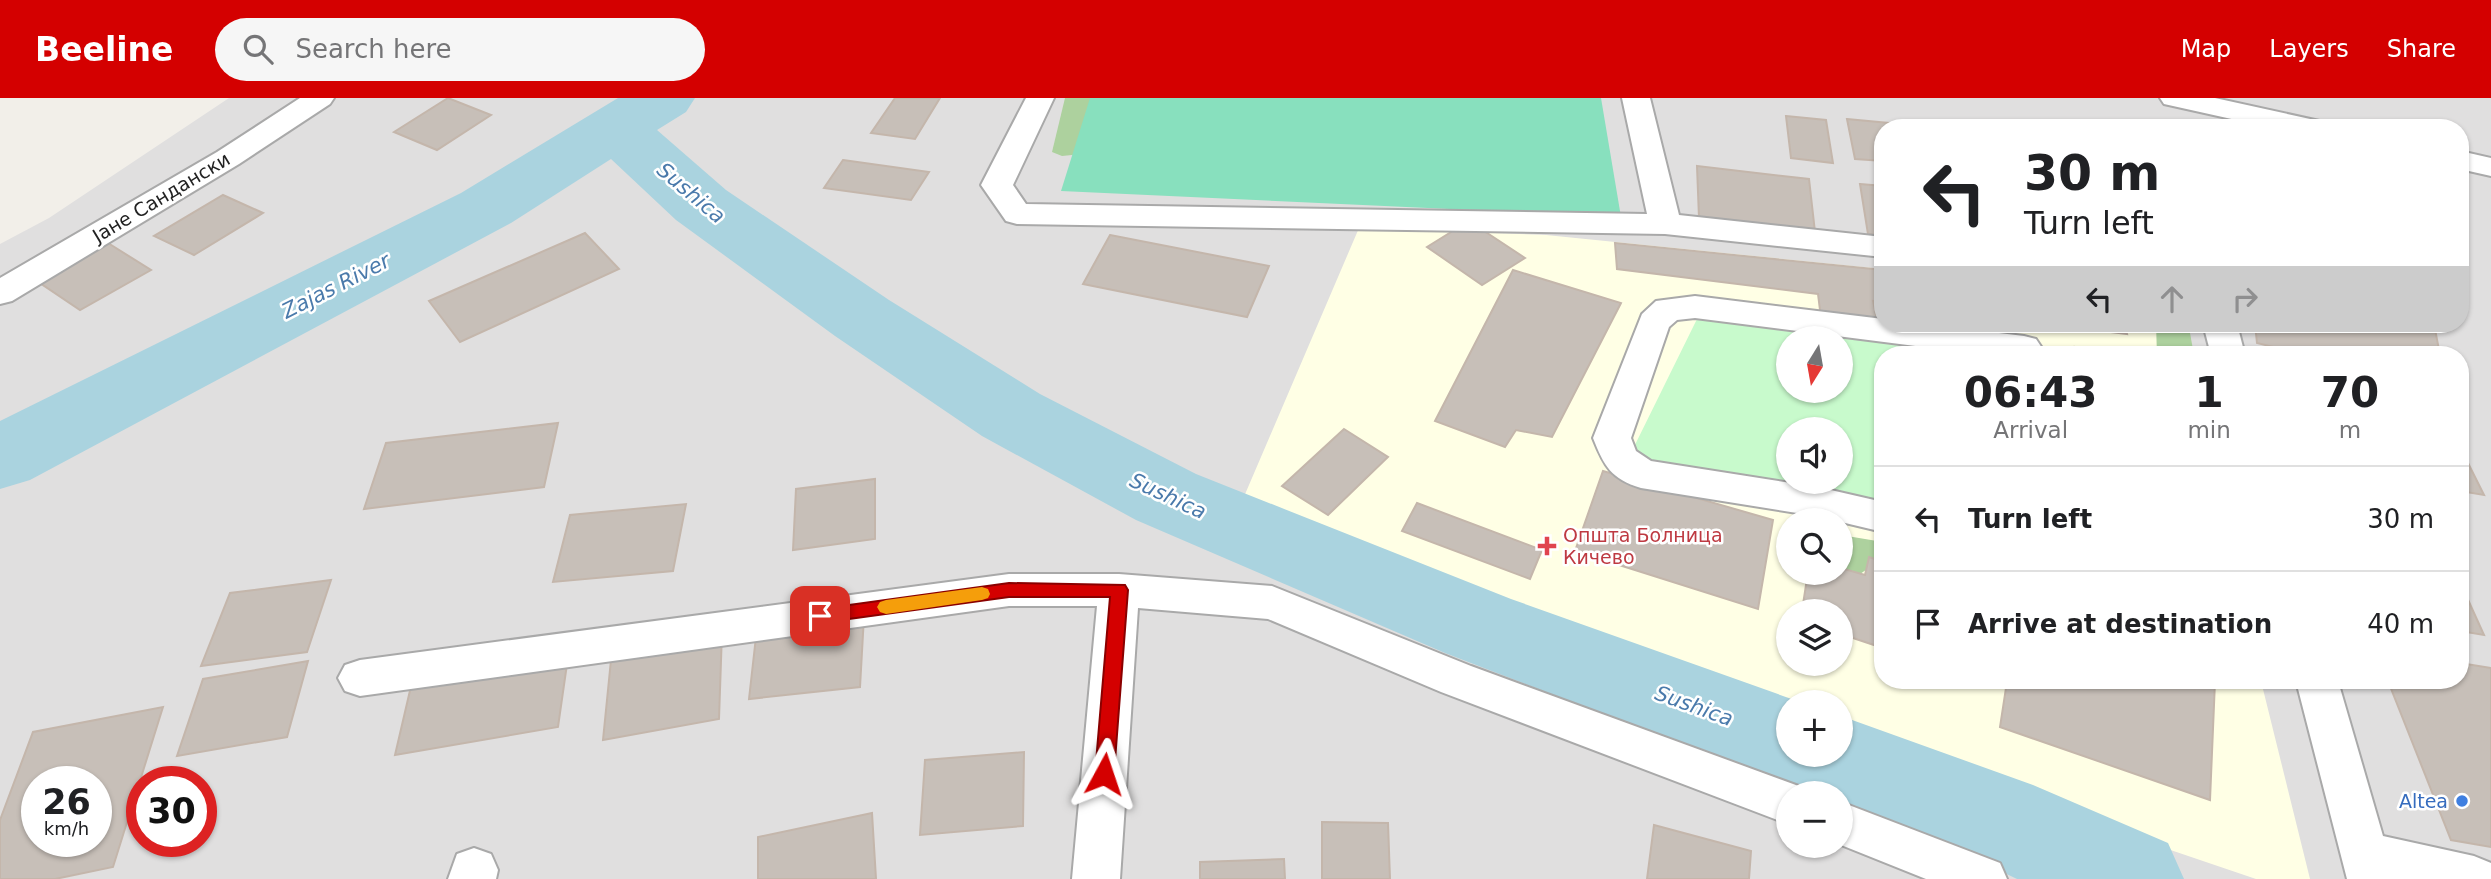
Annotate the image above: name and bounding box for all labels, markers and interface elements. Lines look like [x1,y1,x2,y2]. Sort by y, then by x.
search box [215,18,705,81]
text: Beeline [35,30,173,69]
icon: search [239,30,277,68]
text: Search here [295,34,452,64]
text: Map [2181,35,2231,63]
text: Layers [2269,35,2349,63]
text: Share [2387,35,2456,63]
text: 30 m [2024,145,2160,202]
street label: Јане Сандански [88,147,234,247]
icon: left [1909,147,2000,238]
water label: Sushica [652,158,730,228]
text: Turn left [2024,204,2154,242]
water label: Zajas River [277,248,395,324]
icon: left [2080,280,2118,318]
icon: ahead [2153,280,2191,318]
icon: right [2226,280,2264,318]
north arrow [1776,326,1853,402]
map controls [1776,326,1853,858]
text: 06:43 [1964,368,2098,417]
text: 1 [2194,368,2224,417]
text: 70 [2321,368,2379,417]
button: sound [1776,417,1853,494]
text: Arrival [1993,417,2068,443]
text: min [2187,417,2231,443]
text: m [2339,417,2361,443]
water label: Sushica [1126,468,1210,524]
icon: left [1909,500,1947,538]
text: Turn left [1968,504,2092,534]
text: 30 m [2367,504,2434,534]
button: search [1776,508,1853,585]
place label: Општа Болница Кичево [1563,524,1723,568]
marker: Општа Болница Кичево [1537,536,1557,556]
pin [790,586,850,646]
icon: arrive [801,597,839,635]
button: layers [1776,599,1853,676]
icon: arrive [1909,605,1947,643]
text: Arrive at destination [1968,609,2272,639]
text: 40 m [2367,609,2434,639]
water label: Sushica [1652,681,1736,731]
button: + [1776,690,1853,767]
position arrow [1067,737,1141,811]
speed limit sign: 30 [126,766,217,857]
button: − [1776,781,1853,858]
text: 26 [42,782,91,822]
place label: Altea [2399,790,2448,812]
marker: Altea [2454,793,2470,809]
text: km/h [44,818,89,839]

